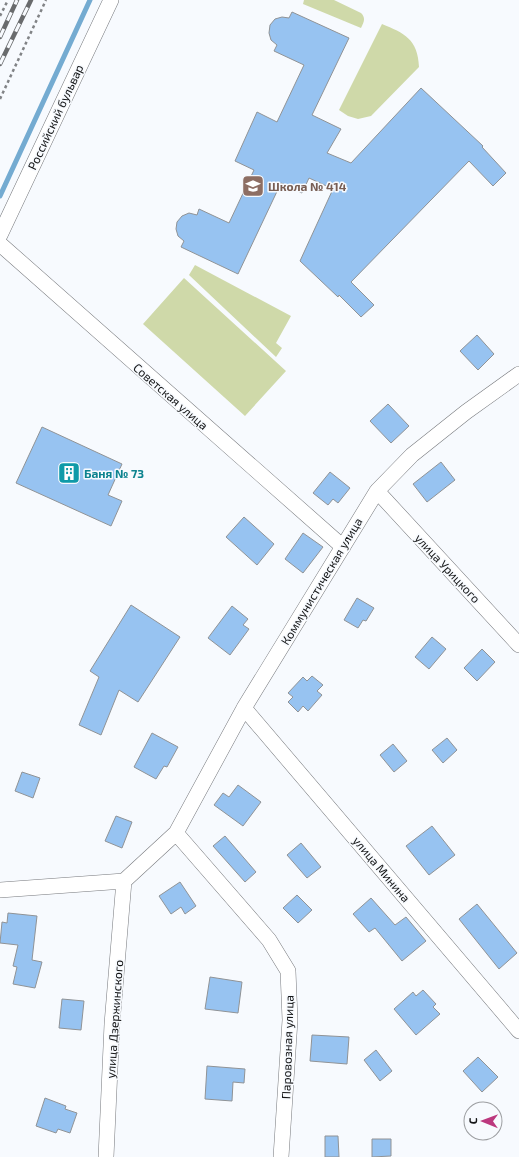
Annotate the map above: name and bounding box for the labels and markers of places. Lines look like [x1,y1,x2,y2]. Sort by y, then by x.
school or university icon: Школа № 414 [240,173,266,199]
place label: Школа № 414 [268,179,347,193]
building icon: Баня № 73 [56,460,82,486]
place label: Баня № 73 [84,466,144,480]

